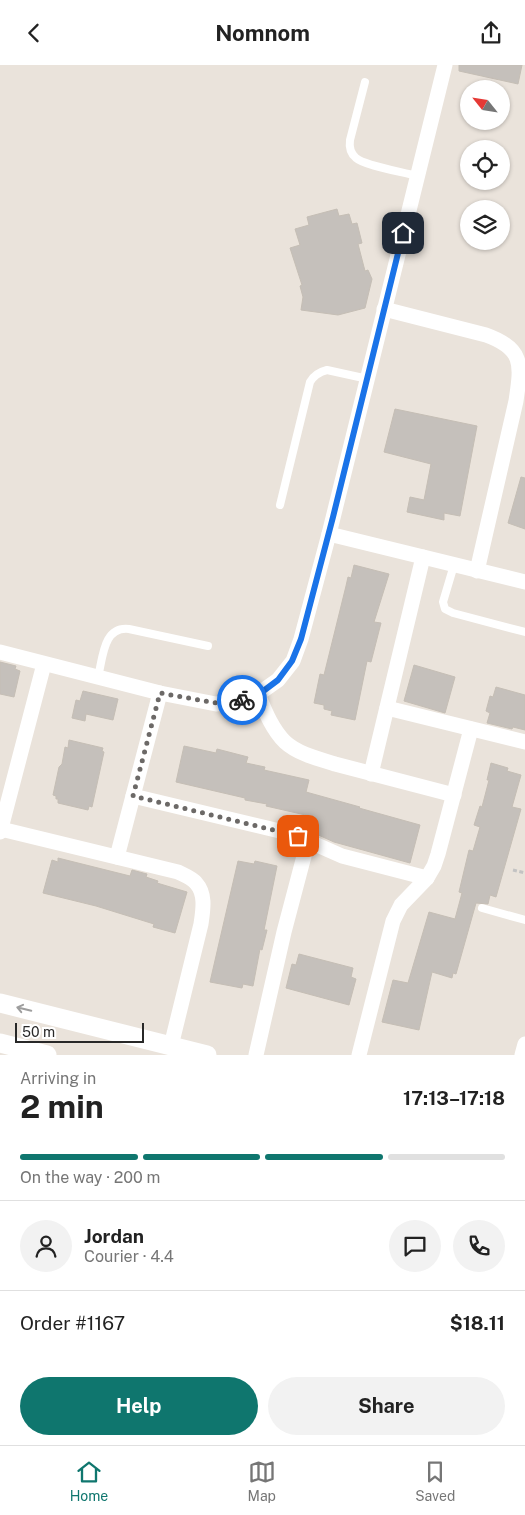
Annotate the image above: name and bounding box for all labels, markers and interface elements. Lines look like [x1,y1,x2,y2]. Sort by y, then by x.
icon: back [20,19,48,47]
icon: share [477,19,505,47]
text: Nomnom [215,20,310,46]
north arrow [460,80,510,130]
map controls [460,80,510,250]
button: locate [460,140,510,190]
button: layers [460,200,510,250]
pin [382,212,424,254]
icon: home [389,219,417,247]
courier [217,675,267,725]
icon: bike [228,686,256,714]
pin [277,815,319,857]
icon: bag [284,822,312,850]
one-way arrow [16,1004,32,1013]
scale bar [15,1020,144,1043]
text: 50 m [22,1024,55,1040]
text: Arriving in [20,1069,96,1088]
text: 17:13–17:18 [403,1087,505,1109]
text: 2 min [20,1088,104,1125]
text: On the way · 200 m [20,1168,160,1187]
button: person [20,1220,72,1272]
button: chat [389,1220,441,1272]
button: phone [453,1220,505,1272]
text: Jordan [84,1225,144,1247]
text: Courier · 4.4 [84,1247,174,1266]
text: Order #1167 [20,1312,125,1334]
text: $18.11 [450,1312,505,1334]
button: Help [20,1377,258,1435]
button: Share [268,1377,505,1435]
tab: Home [70,1458,108,1504]
tab: Map [248,1458,276,1504]
tab: Saved [415,1458,455,1504]

